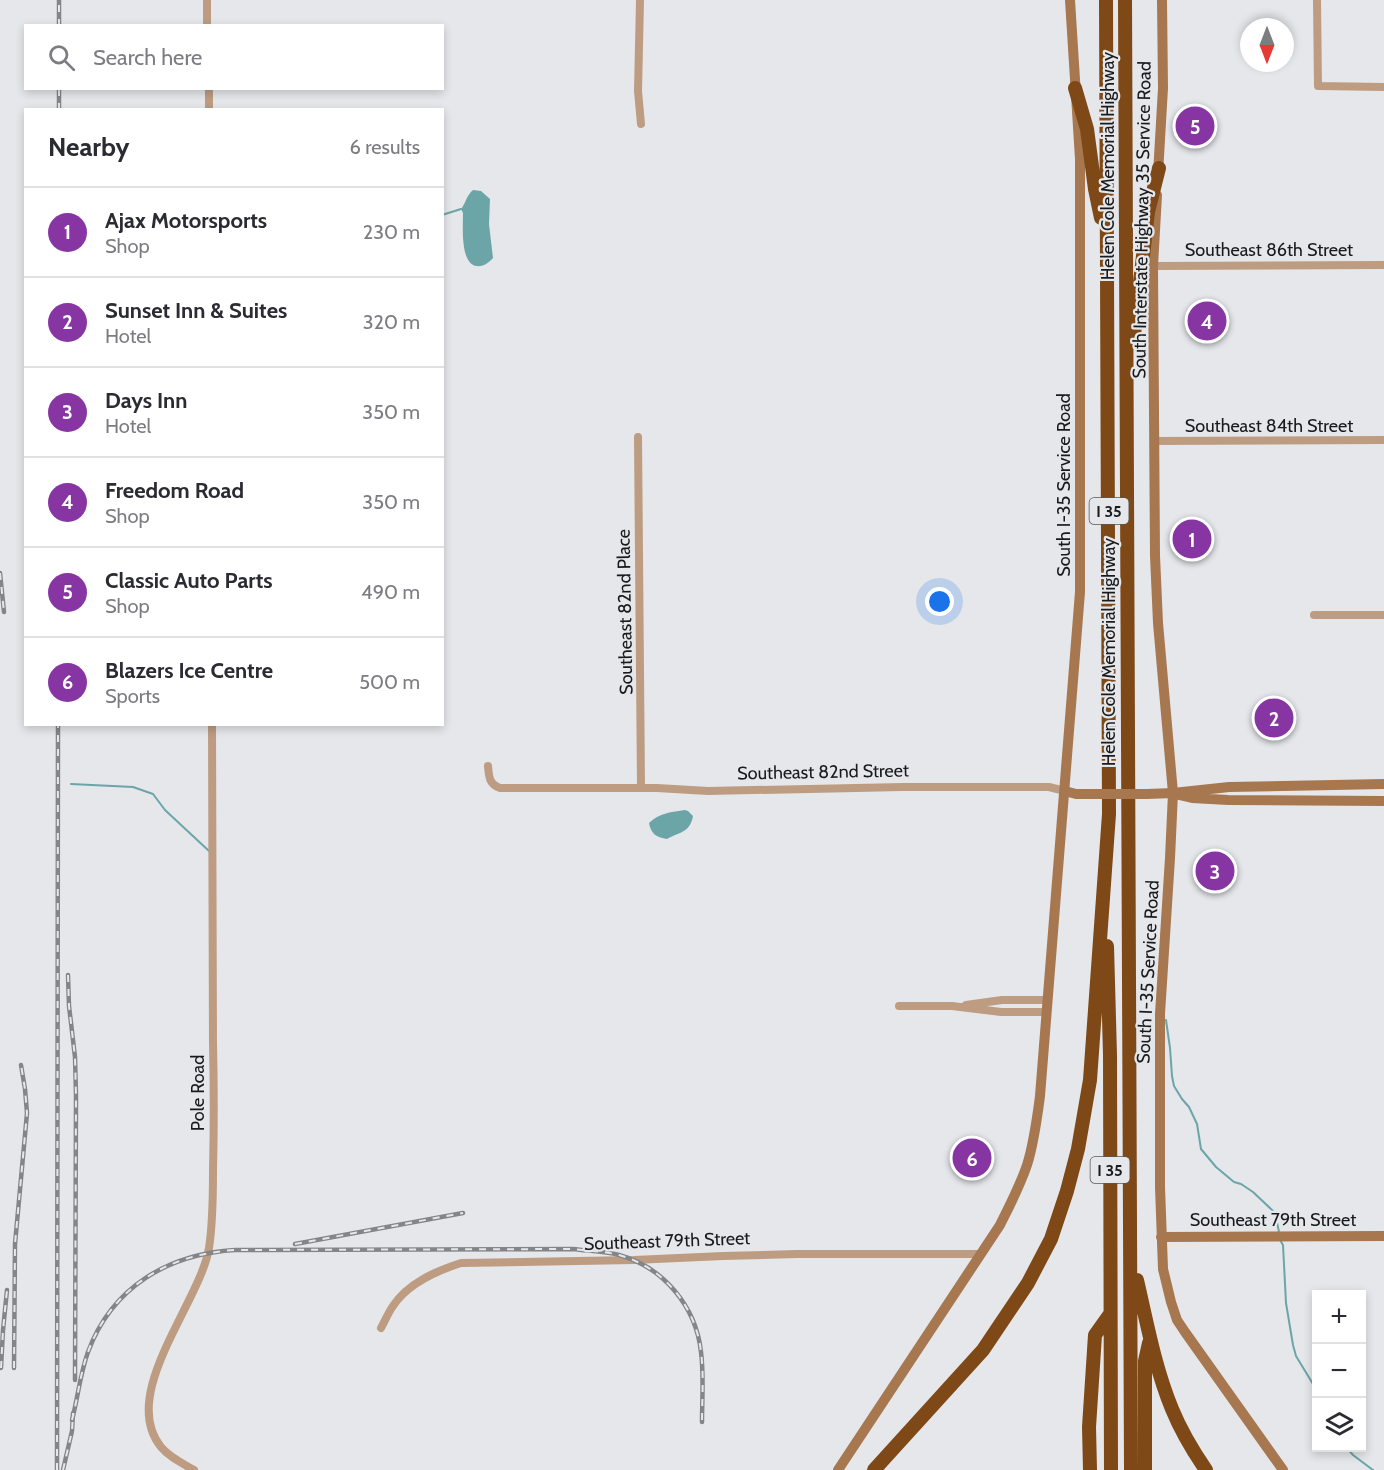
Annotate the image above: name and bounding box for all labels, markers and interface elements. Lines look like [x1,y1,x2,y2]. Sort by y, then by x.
north arrow [1240,18,1294,72]
search box [24,24,444,90]
icon: search [45,41,78,74]
text: Search here [93,44,202,71]
street label: Helen Cole Memorial Highway [1097,52,1119,280]
street label: South Interstate Highway 35 Service Road [1128,61,1156,379]
pin: 5 [1176,104,1214,148]
text: Nearby [48,131,129,163]
text: 6 results [349,135,420,159]
text: Ajax Motorsports [105,207,267,234]
text: 1 [64,220,71,244]
text: 230 m [363,220,420,244]
text: Shop [105,234,150,258]
street label: Southeast 86th Street [1185,239,1353,261]
text: Sunset Inn & Suites [105,297,287,324]
pin: 4 [1188,298,1226,344]
text: 2 [62,310,73,334]
text: 320 m [363,310,420,334]
text: Hotel [105,324,151,348]
text: Days Inn [105,387,187,414]
street label: South I-35 Service Road [1053,393,1075,577]
text: 3 [62,400,73,424]
text: 350 m [362,400,420,424]
text: Hotel [105,414,151,438]
street label: Southeast 84th Street [1185,415,1353,437]
text: Freedom Road [105,477,244,504]
text: 4 [61,490,74,514]
text: 350 m [362,490,420,514]
road number: I 35 [1090,498,1128,524]
text: Shop [105,504,150,528]
pin: 1 [1172,516,1212,562]
street label: Southeast 82nd Place [613,529,637,695]
street label: Helen Cole Memorial Highway [1098,538,1120,766]
text: Classic Auto Parts [105,567,273,594]
text: 5 [62,580,73,604]
text: 490 m [361,580,420,604]
your location [925,587,954,616]
text: Shop [105,594,150,618]
text: Blazers Ice Centre [105,657,273,684]
text: 6 [62,670,73,694]
text: 500 m [359,670,420,694]
text: Sports [105,684,160,708]
pin: 2 [1254,696,1294,740]
street label: Southeast 82nd Street [737,760,909,784]
pin: 3 [1196,848,1234,894]
street label: South I-35 Service Road [1132,880,1164,1064]
street label: Pole Road [187,1055,209,1131]
pin: 6 [952,1136,992,1180]
road number: I 35 [1090,1157,1130,1183]
street label: Southeast 79th Street [1190,1209,1356,1231]
street label: Southeast 79th Street [583,1227,751,1255]
map controls [1312,1290,1366,1452]
button: + [1312,1290,1366,1344]
button: − [1312,1344,1366,1398]
button: layers [1312,1398,1366,1452]

